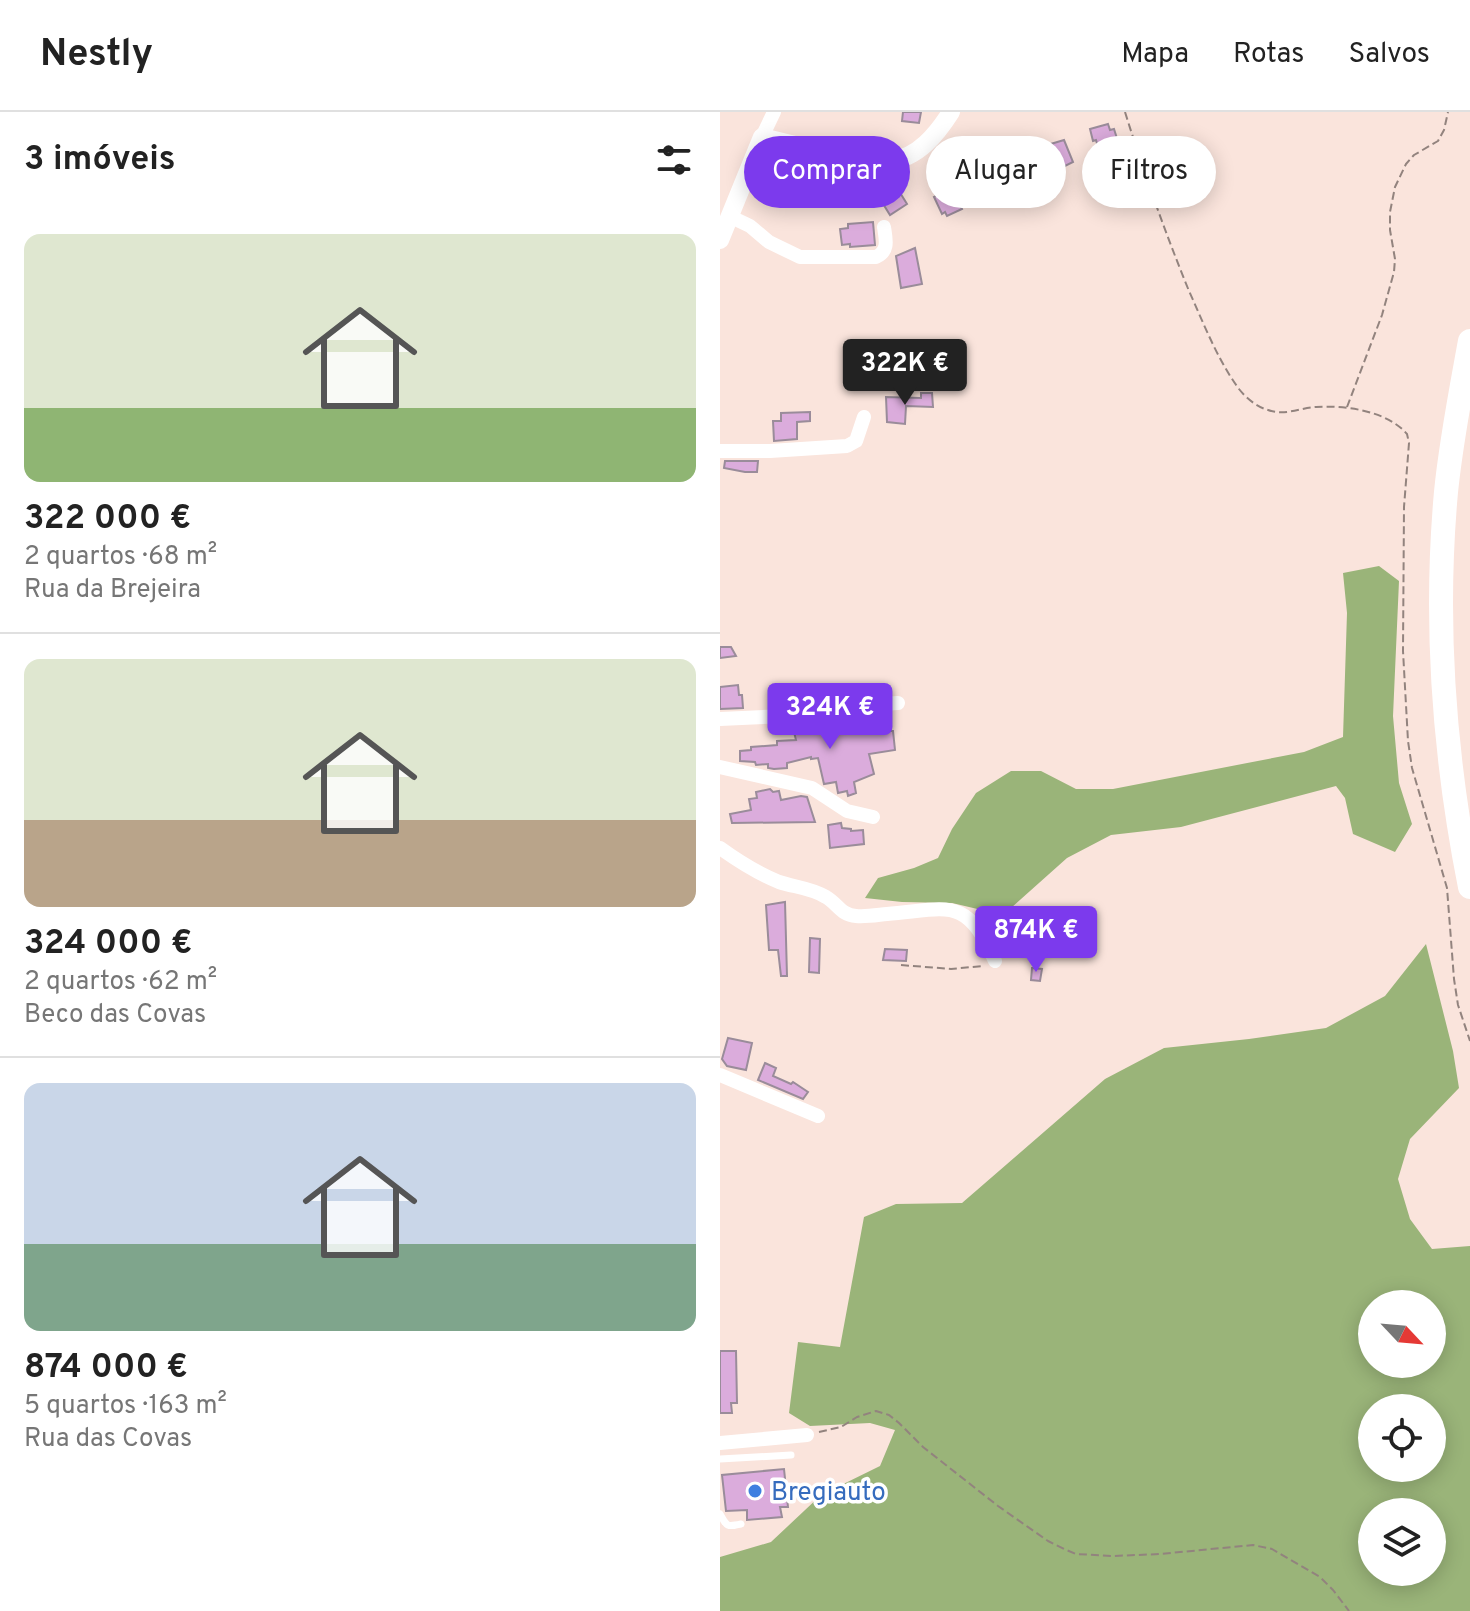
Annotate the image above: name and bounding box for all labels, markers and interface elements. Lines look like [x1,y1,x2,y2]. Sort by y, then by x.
text: Nestly [40,31,153,80]
text: Mapa [1121,37,1189,73]
text: Rotas [1233,37,1304,73]
text: Salvos [1348,37,1430,73]
chip: Comprar [744,136,910,208]
chip: Alugar [926,136,1066,208]
chip: Filtros [1082,136,1216,208]
icon: filters [652,138,696,182]
text: 3 imóveis [24,139,176,182]
icon: home [288,286,432,430]
pin: 322K € [840,339,970,407]
text: 322K € [861,348,949,381]
text: 322 000 € [24,498,191,541]
text: 2 quartos · 68 m² [24,541,217,574]
text: Rua da Brejeira [24,574,201,607]
pin: 324K € [765,683,895,751]
text: 324K € [785,692,875,725]
icon: home [288,711,432,855]
pin: 874K € [971,906,1101,974]
text: 874K € [993,915,1079,948]
text: 324 000 € [24,923,192,966]
text: 2 quartos · 62 m² [24,966,217,999]
text: Beco das Covas [24,999,206,1032]
icon: home [288,1135,432,1279]
north arrow [1358,1290,1446,1378]
map controls [1358,1290,1446,1586]
text: 874 000 € [24,1347,188,1390]
text: 5 quartos · 163 m² [24,1390,227,1423]
button: locate [1358,1394,1446,1482]
text: Rua das Covas [24,1423,192,1456]
place label: Bregiauto [771,1477,886,1510]
marker: Bregiauto [746,1482,764,1500]
button: layers [1358,1498,1446,1586]

